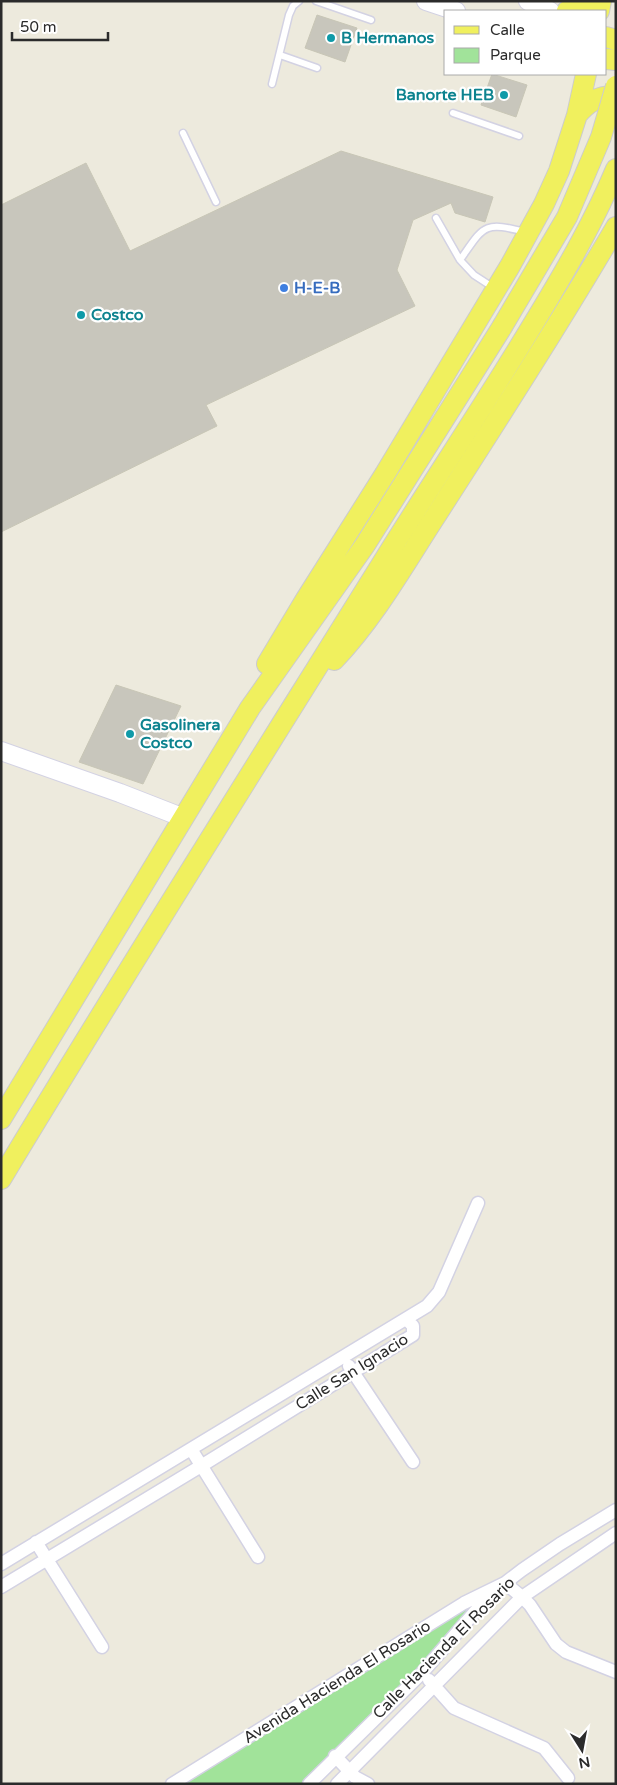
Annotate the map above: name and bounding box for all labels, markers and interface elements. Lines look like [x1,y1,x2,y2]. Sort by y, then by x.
scale bar [12,10,109,42]
legend [444,10,607,75]
text: 50 m [20,18,57,36]
text: Calle [490,21,525,39]
place label: B Hermanos [341,28,434,48]
marker: B Hermanos [325,32,337,44]
text: Parque [490,46,541,64]
place label: Banorte HEB [396,85,494,105]
marker: Banorte HEB [498,89,510,101]
place label: H-E-B [294,278,340,298]
marker: H-E-B [278,282,290,294]
place label: Costco [91,305,144,325]
marker: Costco [75,309,87,321]
place label: Gasolinera Costco [140,715,220,753]
marker: Gasolinera Costco [124,728,136,740]
street label: Calle San Ignacio [292,1329,412,1415]
street label: Calle Hacienda El Rosario [369,1573,519,1723]
street label: Avenida Hacienda El Rosario [240,1616,434,1748]
north arrow [557,1725,607,1775]
text: N [577,1753,592,1772]

